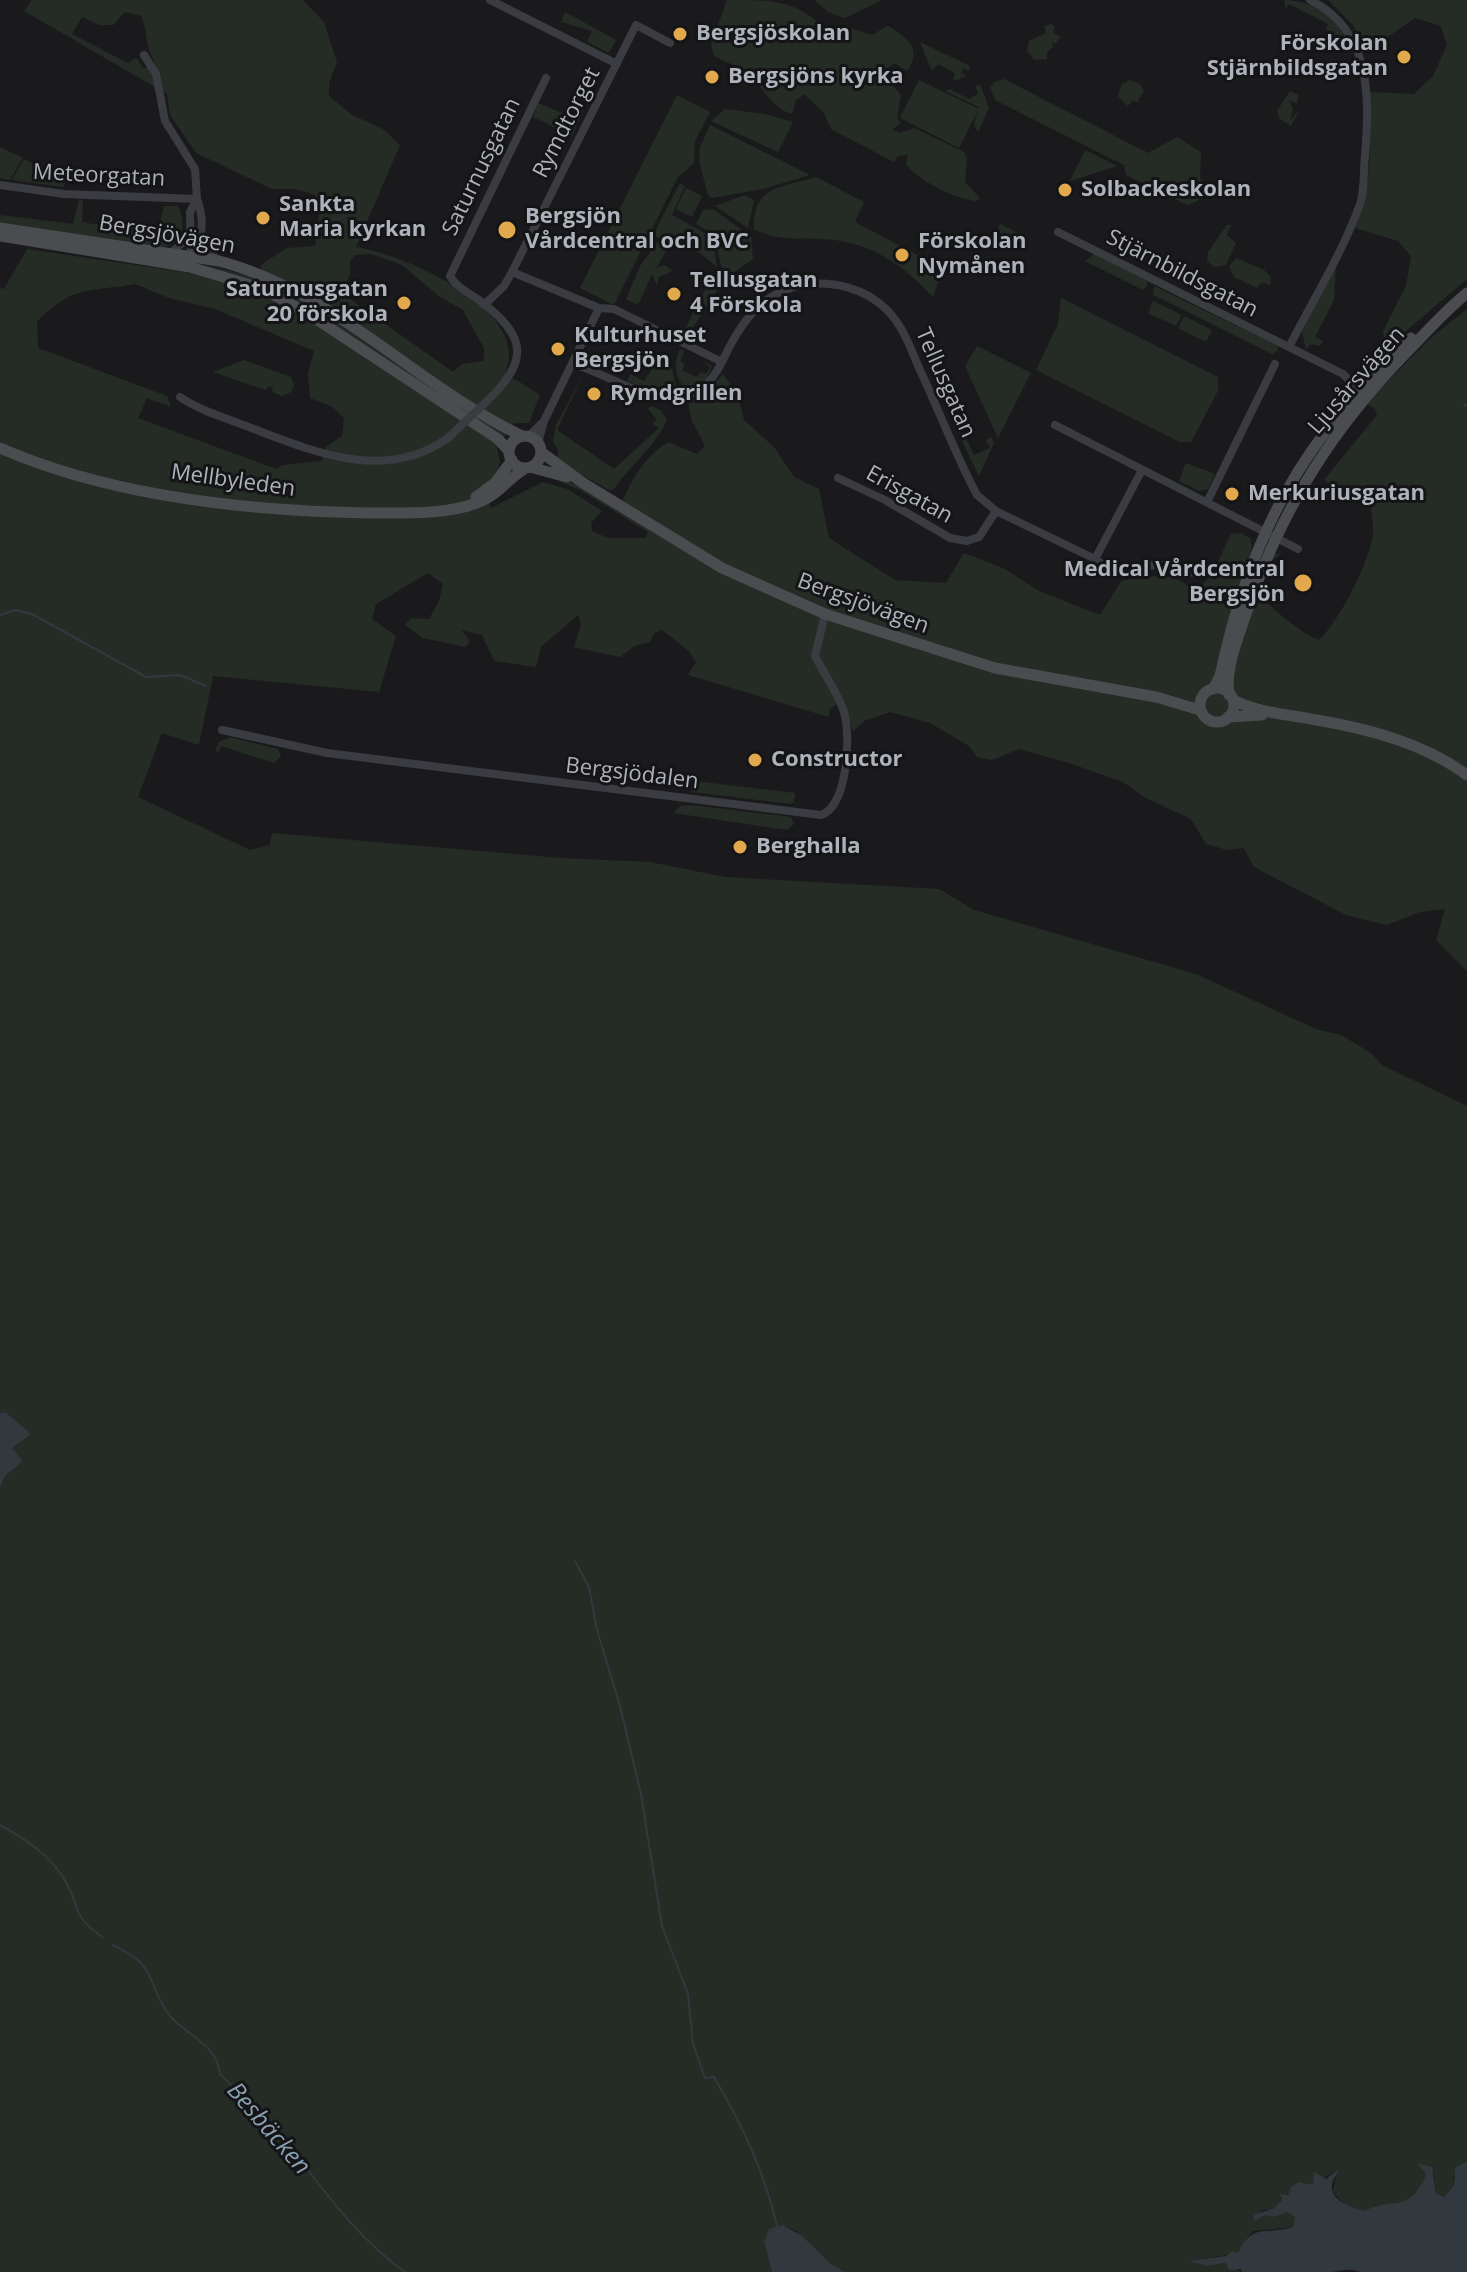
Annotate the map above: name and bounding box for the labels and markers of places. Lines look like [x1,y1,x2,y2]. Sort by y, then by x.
place label: Bergsjöskolan [696,21,850,47]
marker: Bergsjöskolan [671,25,689,43]
place label: Förskolan Stjärnbildsgatan [1207,31,1388,82]
marker: Förskolan Stjärnbildsgatan [1395,48,1413,66]
place label: Bergsjöns kyrka [728,64,904,90]
marker: Bergsjöns kyrka [703,68,721,86]
place label: Solbackeskolan [1081,177,1251,203]
marker: Solbackeskolan [1056,181,1074,199]
place label: Sankta Maria kyrkan [279,192,426,244]
place label: Bergsjön Vårdcentral och BVC [525,204,749,256]
marker: Sankta Maria kyrkan [254,209,272,227]
marker: Bergsjön Vårdcentral och BVC [496,219,518,241]
place label: Förskolan Nymånen [918,229,1026,280]
marker: Förskolan Nymånen [893,246,911,264]
place label: Tellusgatan 4 Förskola [690,268,818,320]
place label: Saturnusgatan 20 förskola [226,277,388,328]
marker: Tellusgatan 4 Förskola [665,285,683,303]
marker: Saturnusgatan 20 förskola [395,294,413,312]
place label: Kulturhuset Bergsjön [574,323,706,374]
marker: Kulturhuset Bergsjön [549,340,567,358]
place label: Rymdgrillen [610,381,743,407]
marker: Rymdgrillen [585,385,603,403]
place label: Merkuriusgatan [1248,481,1425,507]
marker: Merkuriusgatan [1223,485,1241,503]
place label: Medical Vårdcentral Bergsjön [1064,557,1285,608]
marker: Medical Vårdcentral Bergsjön [1292,572,1314,594]
place label: Constructor [771,747,903,773]
marker: Constructor [746,751,764,769]
place label: Berghalla [756,834,861,860]
marker: Berghalla [731,838,749,856]

